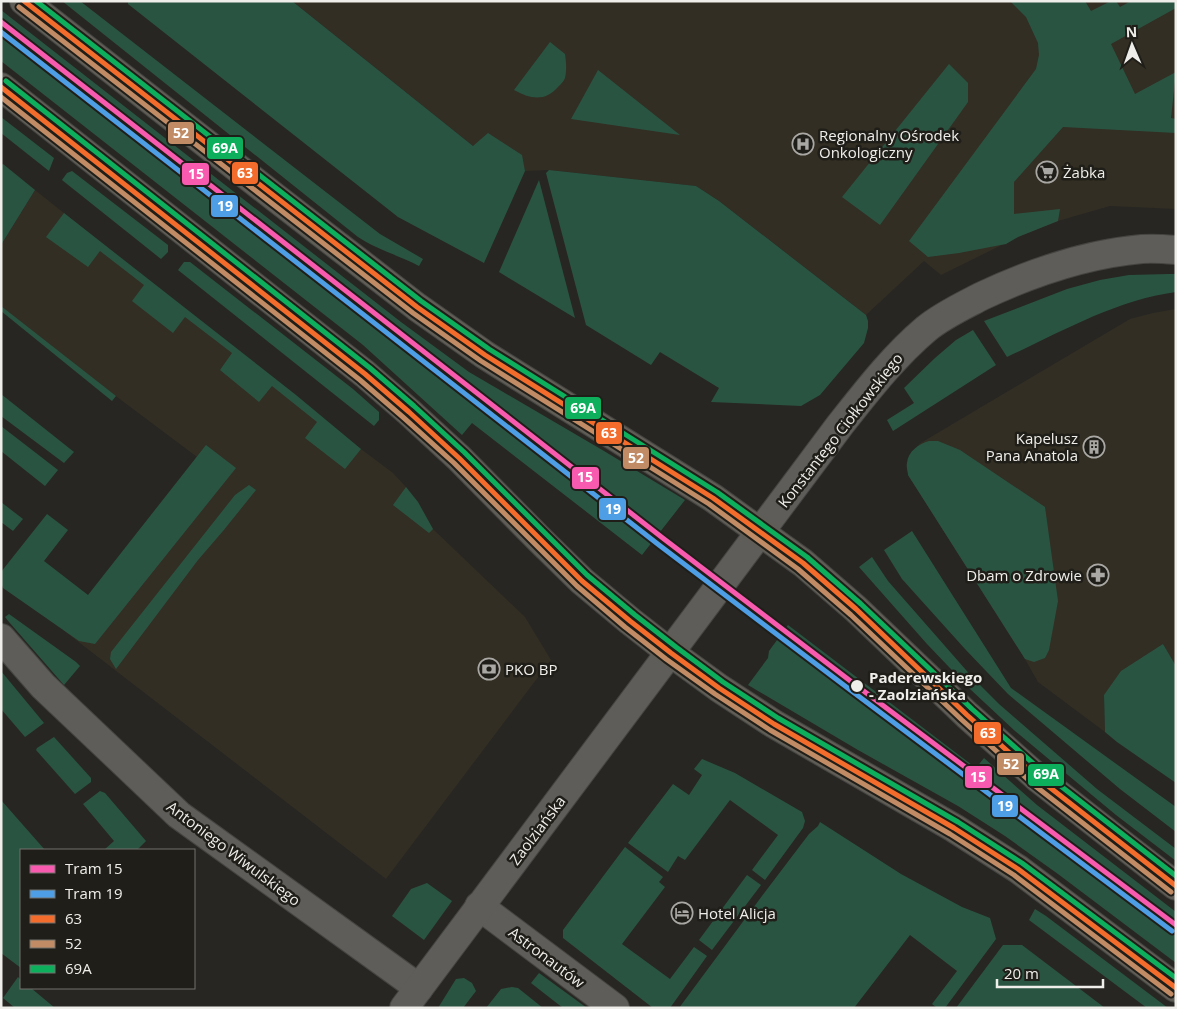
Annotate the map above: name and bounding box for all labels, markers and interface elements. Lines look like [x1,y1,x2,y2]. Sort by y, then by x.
north arrow [1107,20,1157,70]
text: N [1126,22,1138,41]
line badge: 52 [167,121,195,145]
text: 52 [173,123,189,142]
place label: Regionalny Ośrodek Onkologiczny [819,125,959,162]
hospital icon: Regionalny Ośrodek Onkologiczny [791,132,815,156]
line badge: 69A [206,136,244,160]
text: 69A [212,138,238,157]
supermarket icon: Żabka [1035,160,1059,184]
line badge: 63 [231,161,259,185]
line badge: 15 [181,162,210,186]
place label: Żabka [1063,162,1105,182]
text: 63 [237,163,253,182]
text: 15 [188,164,204,183]
line badge: 19 [210,194,239,218]
text: 19 [217,196,233,215]
street label: Konstantego Ciołkowskiego [773,348,907,512]
line badge: 69A [564,396,602,420]
text: 69A [570,398,596,417]
line badge: 63 [595,421,623,445]
text: 63 [601,423,617,442]
place label: Kapelusz Pana Anatola [986,428,1078,465]
building icon: Kapelusz Pana Anatola [1082,435,1106,459]
line badge: 52 [622,446,650,470]
text: 52 [628,448,644,467]
line badge: 15 [571,466,600,490]
text: 15 [577,467,593,486]
line badge: 19 [598,497,627,521]
text: 19 [605,499,621,518]
pharmacy icon: Dbam o Zdrowie [1086,563,1110,587]
place label: Dbam o Zdrowie [966,565,1082,585]
bank icon: PKO BP [477,657,501,681]
place label: PKO BP [505,659,558,679]
place label: Paderewskiego - Zaolziańska [869,667,982,704]
marker: Paderewskiego - Zaolziańska [849,678,865,694]
line badge: 63 [973,721,1002,745]
text: 63 [980,723,996,742]
line badge: 52 [996,752,1025,776]
text: 52 [1003,754,1019,773]
line badge: 69A [1027,763,1065,787]
text: 69A [1033,764,1059,783]
line badge: 15 [964,765,993,789]
text: 15 [970,767,986,786]
street label: Zaolziańska [505,791,569,869]
line badge: 19 [991,794,1019,818]
street label: Antoniego Wiwulskiego [163,796,305,910]
text: 19 [997,796,1013,815]
legend [20,849,195,989]
text: Tram 15 [65,858,123,878]
text: Tram 19 [65,883,123,903]
hotel icon: Hotel Alicja [670,901,694,925]
place label: Hotel Alicja [698,903,776,923]
text: 63 [65,908,82,928]
street label: Astronautów [505,922,589,992]
text: 52 [65,933,82,953]
scale bar [997,956,1103,988]
text: 69A [65,958,92,978]
text: 20 m [1004,963,1039,983]

